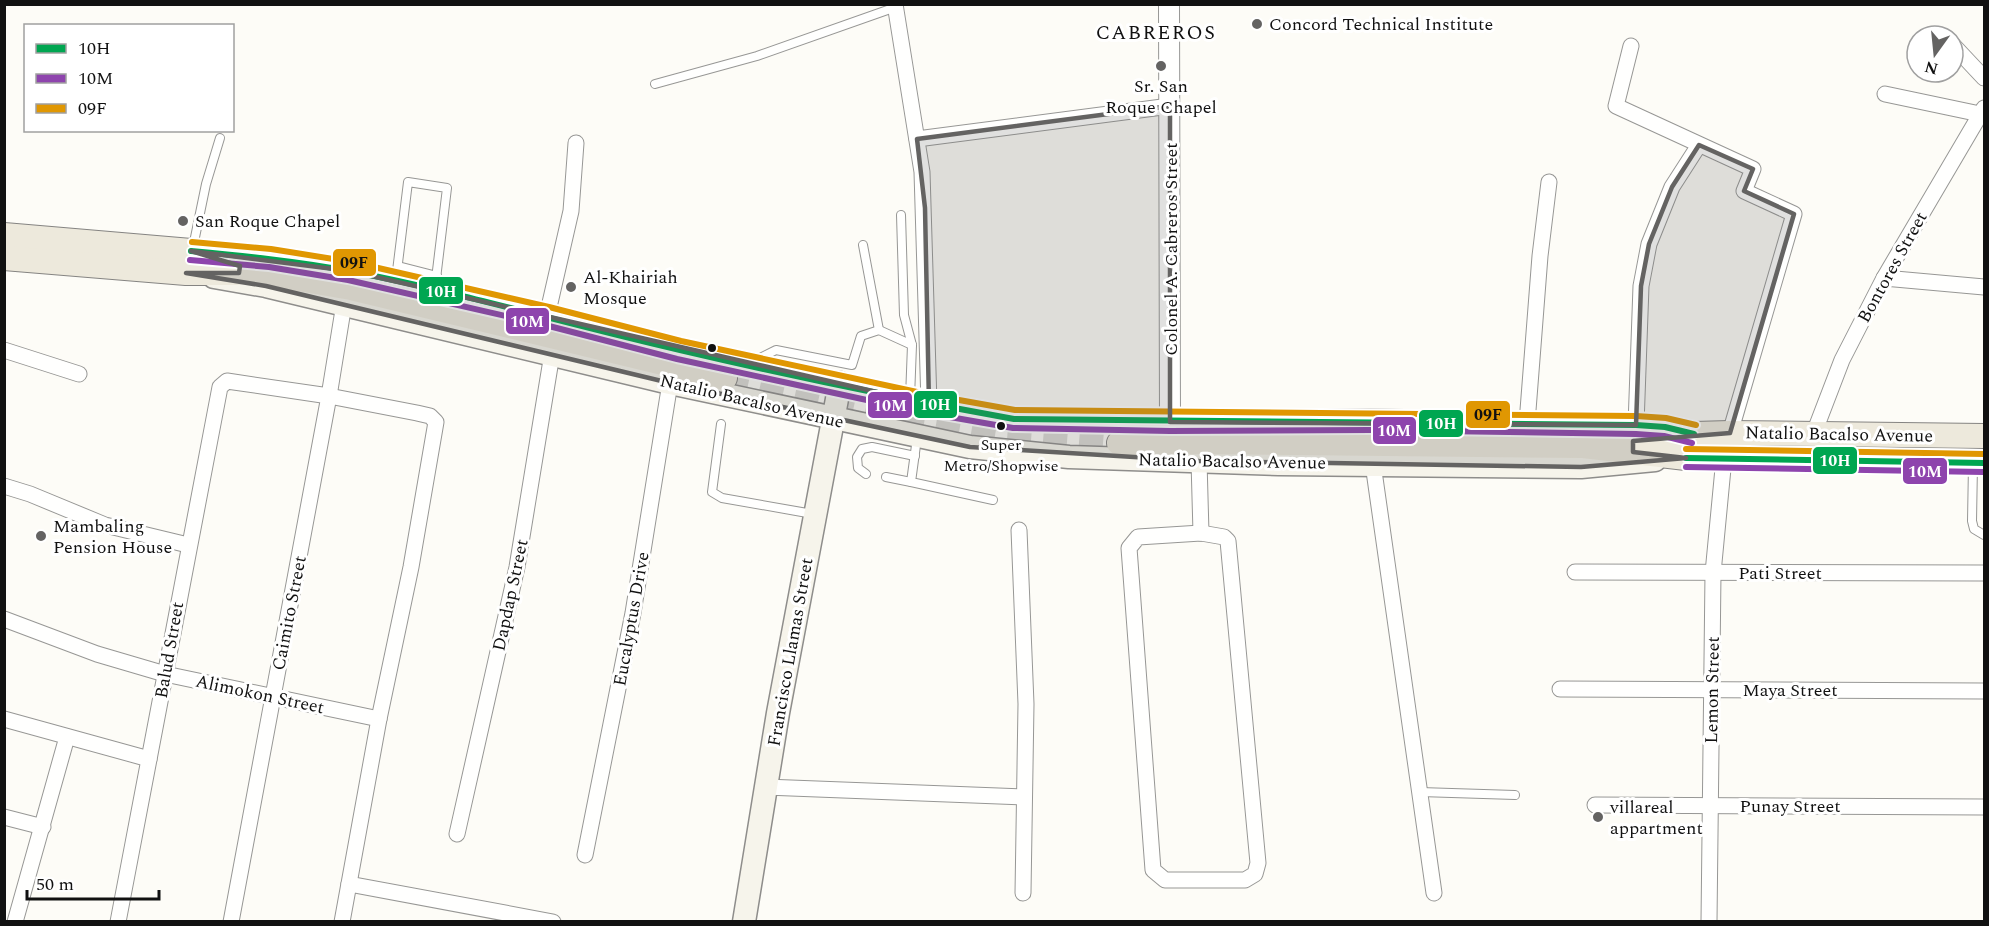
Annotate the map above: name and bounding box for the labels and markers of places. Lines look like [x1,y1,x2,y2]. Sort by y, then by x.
place label: Concord Technical Institute [1269,11,1493,38]
marker: Concord Technical Institute [1250,17,1264,31]
marker: Sr. San Roque Chapel [1154,59,1168,73]
place label: Sr. San Roque Chapel [1105,73,1217,121]
place label: San Roque Chapel [195,208,340,235]
marker: San Roque Chapel [176,214,190,228]
place label: Al-Khairiah Mosque [583,264,678,312]
marker: Al-Khairiah Mosque [564,280,578,294]
unlabelled marker [706,342,718,354]
marker: Super Metro/Shopwise [995,420,1007,432]
place label: Super Metro/Shopwise [943,433,1059,478]
place label: Mambaling Pension House [53,513,172,561]
marker: Mambaling Pension House [34,529,48,543]
place label: villareal appartment [1609,794,1703,842]
marker: villareal appartment [1591,810,1605,824]

